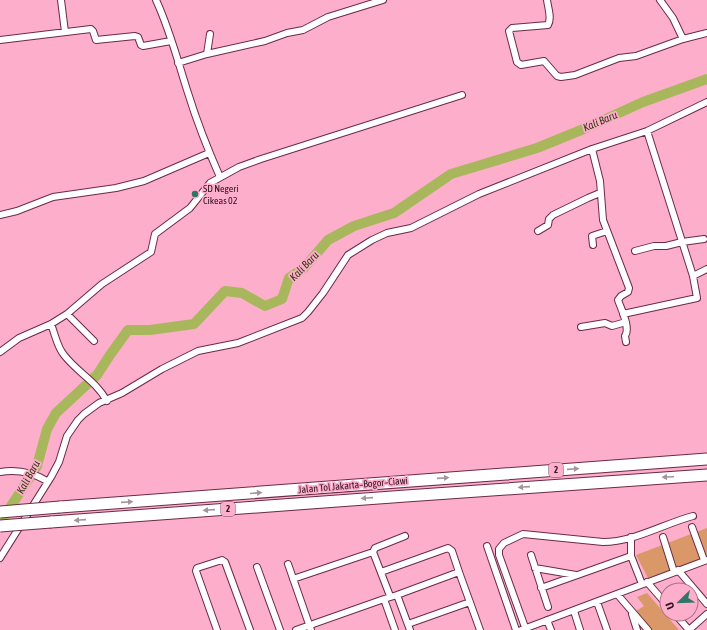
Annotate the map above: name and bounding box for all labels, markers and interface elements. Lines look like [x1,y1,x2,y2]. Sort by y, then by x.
water label: Kali Baru [581,108,620,134]
place label: SD Negeri Cikeas 02 [203,183,239,206]
marker: SD Negeri Cikeas 02 [190,189,200,199]
water label: Kali Baru [287,248,321,283]
water label: Kali Baru [14,458,42,496]
road number: 2 [549,463,563,477]
one-way arrow [567,465,579,472]
one-way arrow [437,474,449,481]
one-way arrow [661,474,674,480]
street label: Jalan Tol Jakarta–Bogor–Ciawi [298,475,408,495]
one-way arrow [518,484,530,491]
one-way arrow [250,489,262,496]
one-way arrow [361,495,373,502]
one-way arrow [121,499,133,505]
road number: 2 [221,502,235,516]
one-way arrow [203,507,215,514]
one-way arrow [74,517,86,523]
north arrow [659,582,699,622]
text: U [663,601,677,611]

